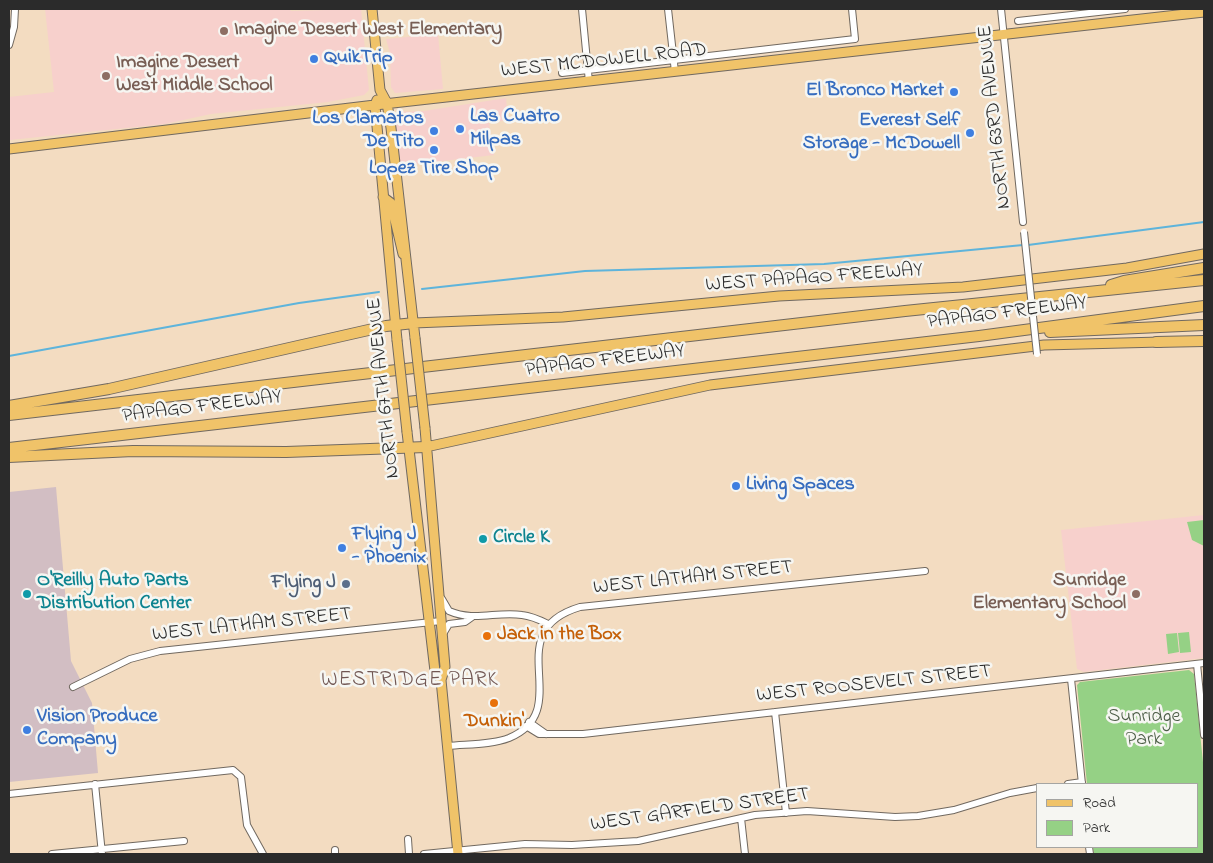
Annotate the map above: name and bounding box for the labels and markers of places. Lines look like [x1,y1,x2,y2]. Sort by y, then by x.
place label: Imagine Desert West Elementary [234,19,502,43]
marker: Imagine Desert West Elementary [218,25,230,37]
place label: QuikTrip [324,47,393,71]
place label: Imagine Desert West Middle School [116,52,273,99]
marker: QuikTrip [308,53,320,65]
marker: Imagine Desert West Middle School [100,70,112,82]
place label: El Bronco Market [806,80,944,104]
marker: El Bronco Market [948,86,960,98]
place label: Las Cuatro Milpas [470,106,560,153]
place label: Los Clamatos De Tito [312,108,424,155]
place label: Everest Self Storage - McDowell [803,110,960,157]
marker: Las Cuatro Milpas [454,123,466,135]
marker: Los Clamatos De Tito [428,125,440,137]
marker: Everest Self Storage - McDowell [964,127,976,139]
marker: Lopez Tire Shop [428,144,440,156]
place label: Lopez Tire Shop [369,158,499,182]
place label: Living Spaces [746,474,855,498]
marker: Living Spaces [730,480,742,492]
place label: Flying J - Phoenix [352,524,426,571]
place label: Circle K [493,527,550,551]
marker: Circle K [477,533,489,545]
marker: Flying J - Phoenix [336,542,348,554]
place label: O'Reilly Auto Parts Distribution Center [37,570,191,617]
place label: Sunridge Elementary School [973,570,1126,617]
place label: Flying J [271,572,336,596]
marker: Flying J [340,578,352,590]
marker: O'Reilly Auto Parts Distribution Center [21,588,33,600]
marker: Sunridge Elementary School [1130,588,1142,600]
place label: Jack in the Box [497,624,622,648]
marker: Jack in the Box [481,630,493,642]
marker: Dunkin' [488,697,500,709]
place label: Vision Produce Company [37,706,157,753]
place label: Dunkin' [464,711,524,735]
marker: Vision Produce Company [21,724,33,736]

